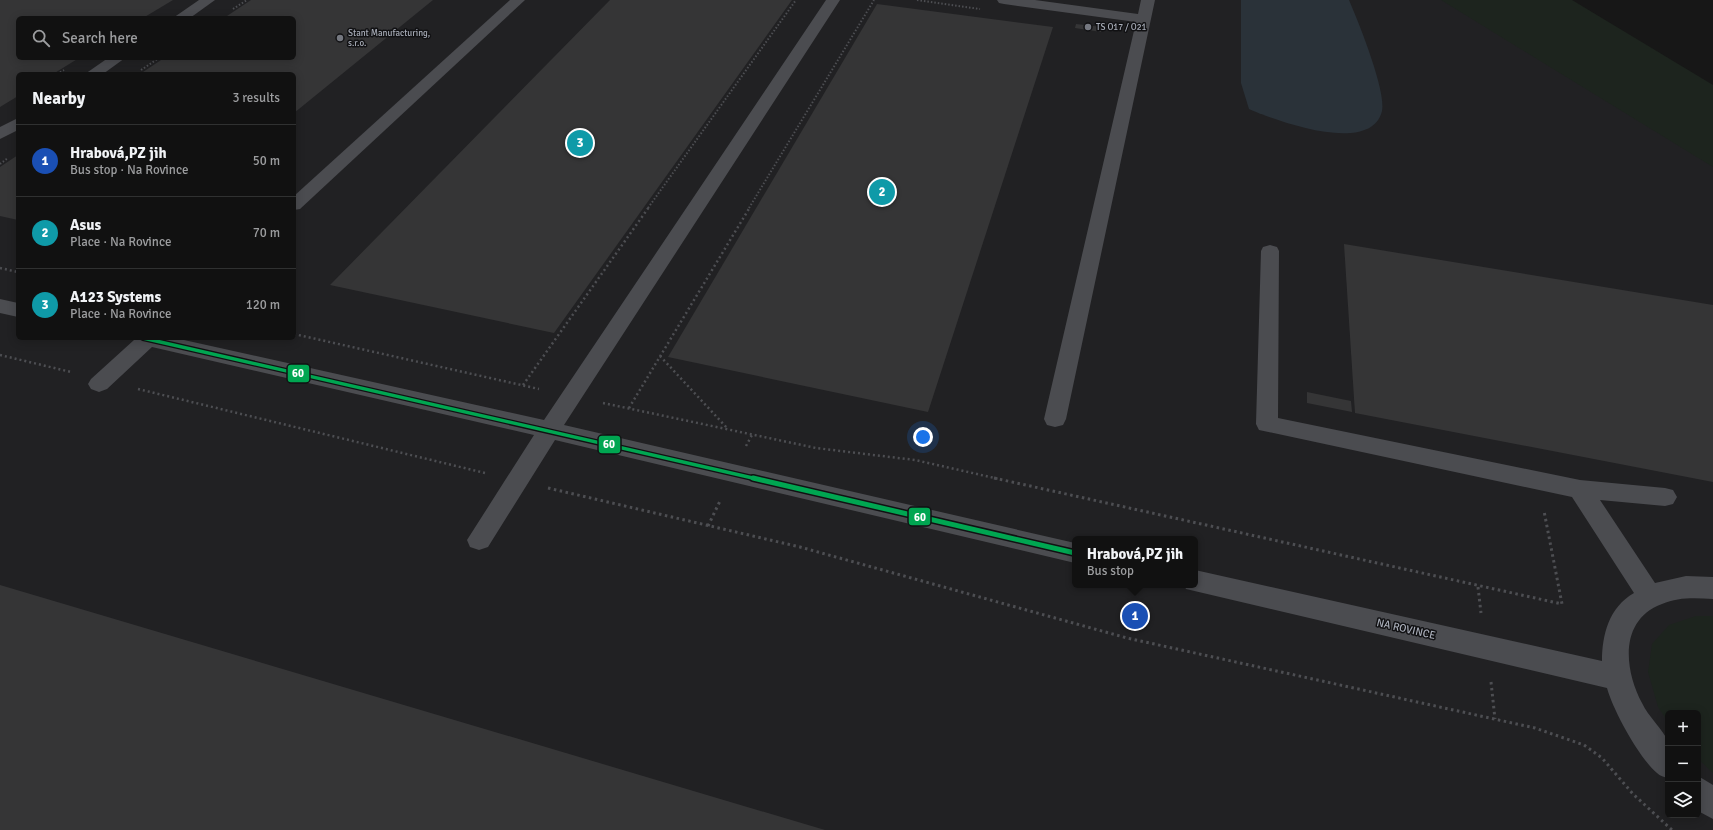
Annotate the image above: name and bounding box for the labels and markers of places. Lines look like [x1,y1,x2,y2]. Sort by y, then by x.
marker: TS O17 / O21 [1083,22,1093,32]
place label: TS O17 / O21 [1096,22,1147,33]
place label: Stant Manufacturing, s.r.o. [348,28,430,49]
marker: Stant Manufacturing, s.r.o. [335,33,345,43]
pin: 3 [567,128,593,158]
pin: 2 [869,177,895,207]
pin: 1 [1122,601,1148,631]

